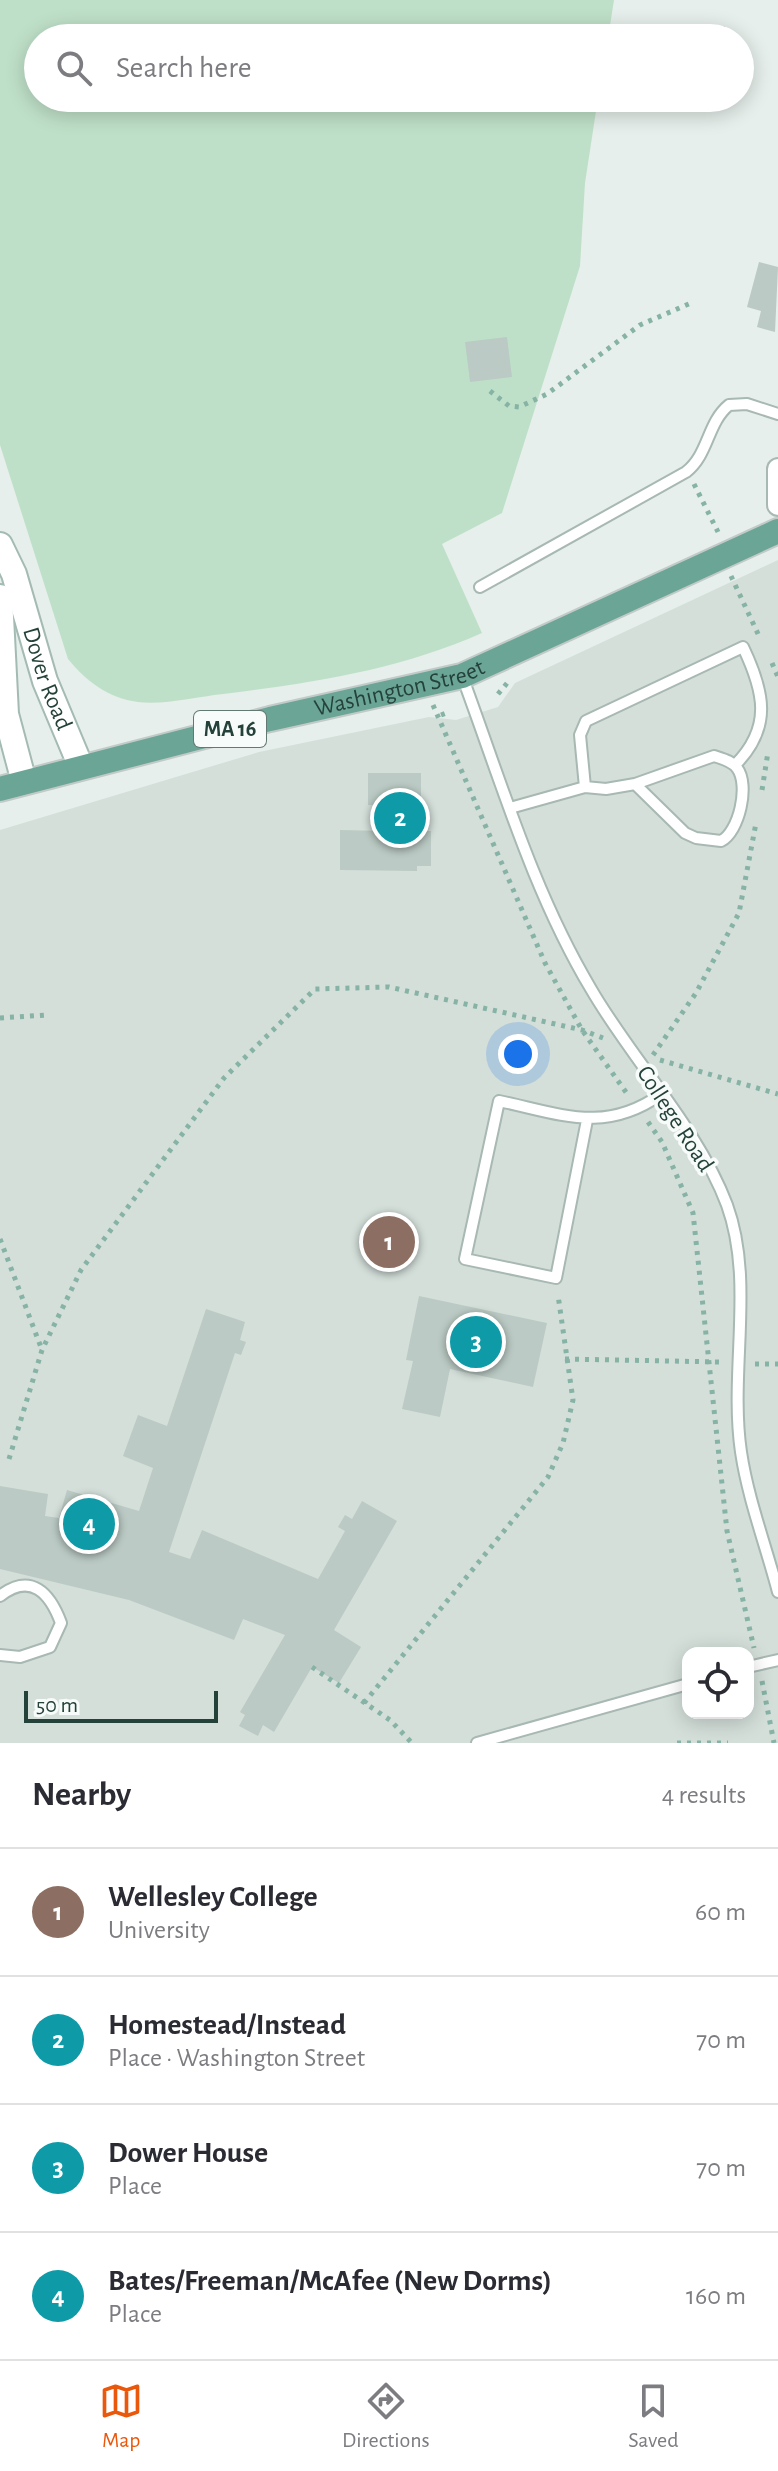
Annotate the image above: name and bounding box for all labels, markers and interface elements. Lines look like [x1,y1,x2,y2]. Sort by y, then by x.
search box [24,24,754,112]
icon: search [52,46,96,90]
text: Search here [116,53,252,83]
street label: Dover Road [18,625,76,734]
street label: Washington Street [312,655,489,721]
road number: MA 16 [194,711,266,747]
pin: 2 [374,788,426,848]
your location [498,1034,538,1074]
street label: College Road [632,1062,718,1176]
pin: 1 [363,1212,415,1272]
pin: 3 [450,1312,502,1372]
pin: 4 [63,1494,115,1554]
map controls [682,1647,754,1719]
button: locate [682,1647,754,1719]
scale bar [24,1687,218,1723]
text: 50 m [36,1694,78,1716]
text: Nearby [32,1778,131,1812]
text: 4 results [662,1782,746,1808]
text: Wellesley College [108,1882,318,1912]
text: 1 [53,1899,63,1925]
text: 60 m [695,1899,746,1925]
text: University [108,1917,210,1943]
text: Homestead/Instead [108,2010,346,2040]
text: 2 [52,2027,64,2053]
text: 70 m [696,2027,746,2053]
text: Place · Washington Street [108,2045,365,2071]
text: Dower House [108,2138,268,2168]
text: 3 [52,2155,64,2181]
text: 70 m [696,2155,746,2181]
text: Place [108,2173,162,2199]
text: Bates/Freeman/McAfee (New Dorms) [108,2266,552,2296]
text: 4 [51,2283,65,2309]
text: 160 m [686,2283,746,2309]
text: Place [108,2301,162,2327]
tab: Map [99,2379,143,2453]
tab: Directions [342,2379,430,2453]
tab: Saved [628,2379,679,2453]

